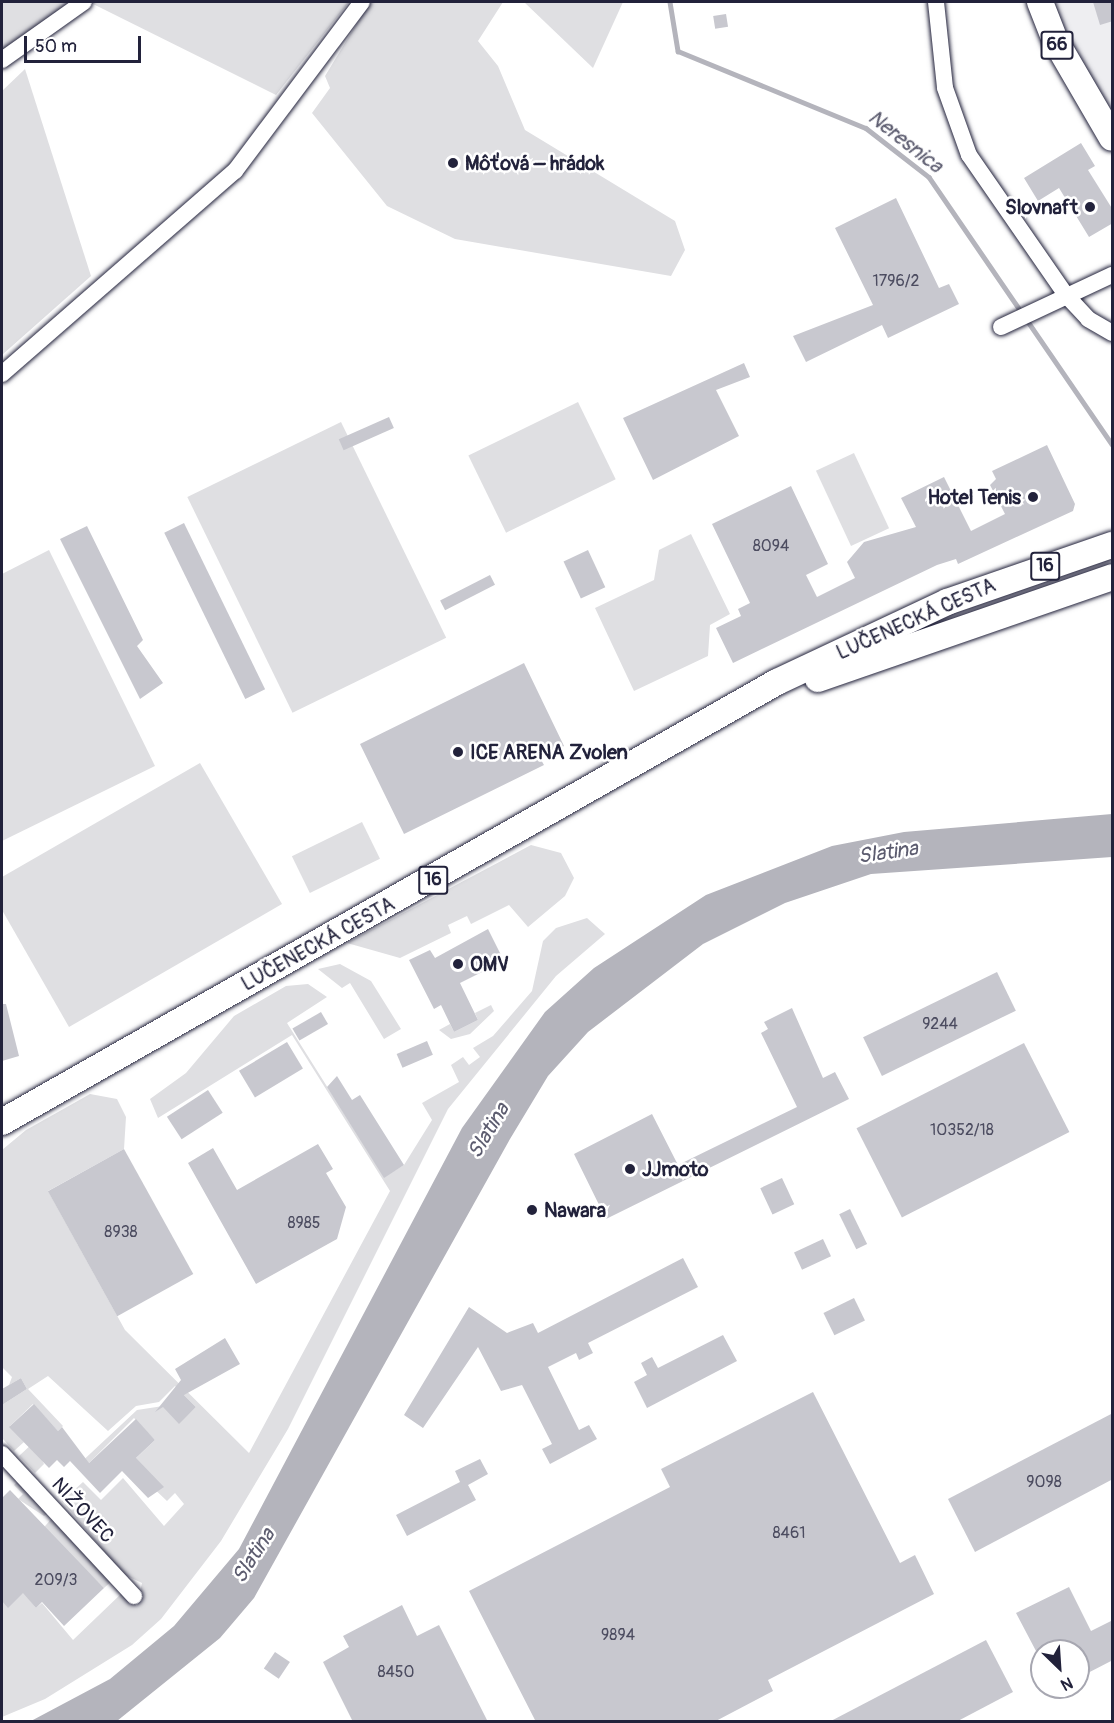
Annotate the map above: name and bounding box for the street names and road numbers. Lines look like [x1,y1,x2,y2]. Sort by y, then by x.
road number: 66 [1040,30,1074,60]
road number: 16 [1030,551,1060,581]
street label: LUČENECKÁ CESTA [833,573,999,665]
road number: 16 [418,865,448,895]
street label: LUČENECKÁ CESTA [237,892,399,996]
street label: NIŽOVEC [47,1472,119,1548]

